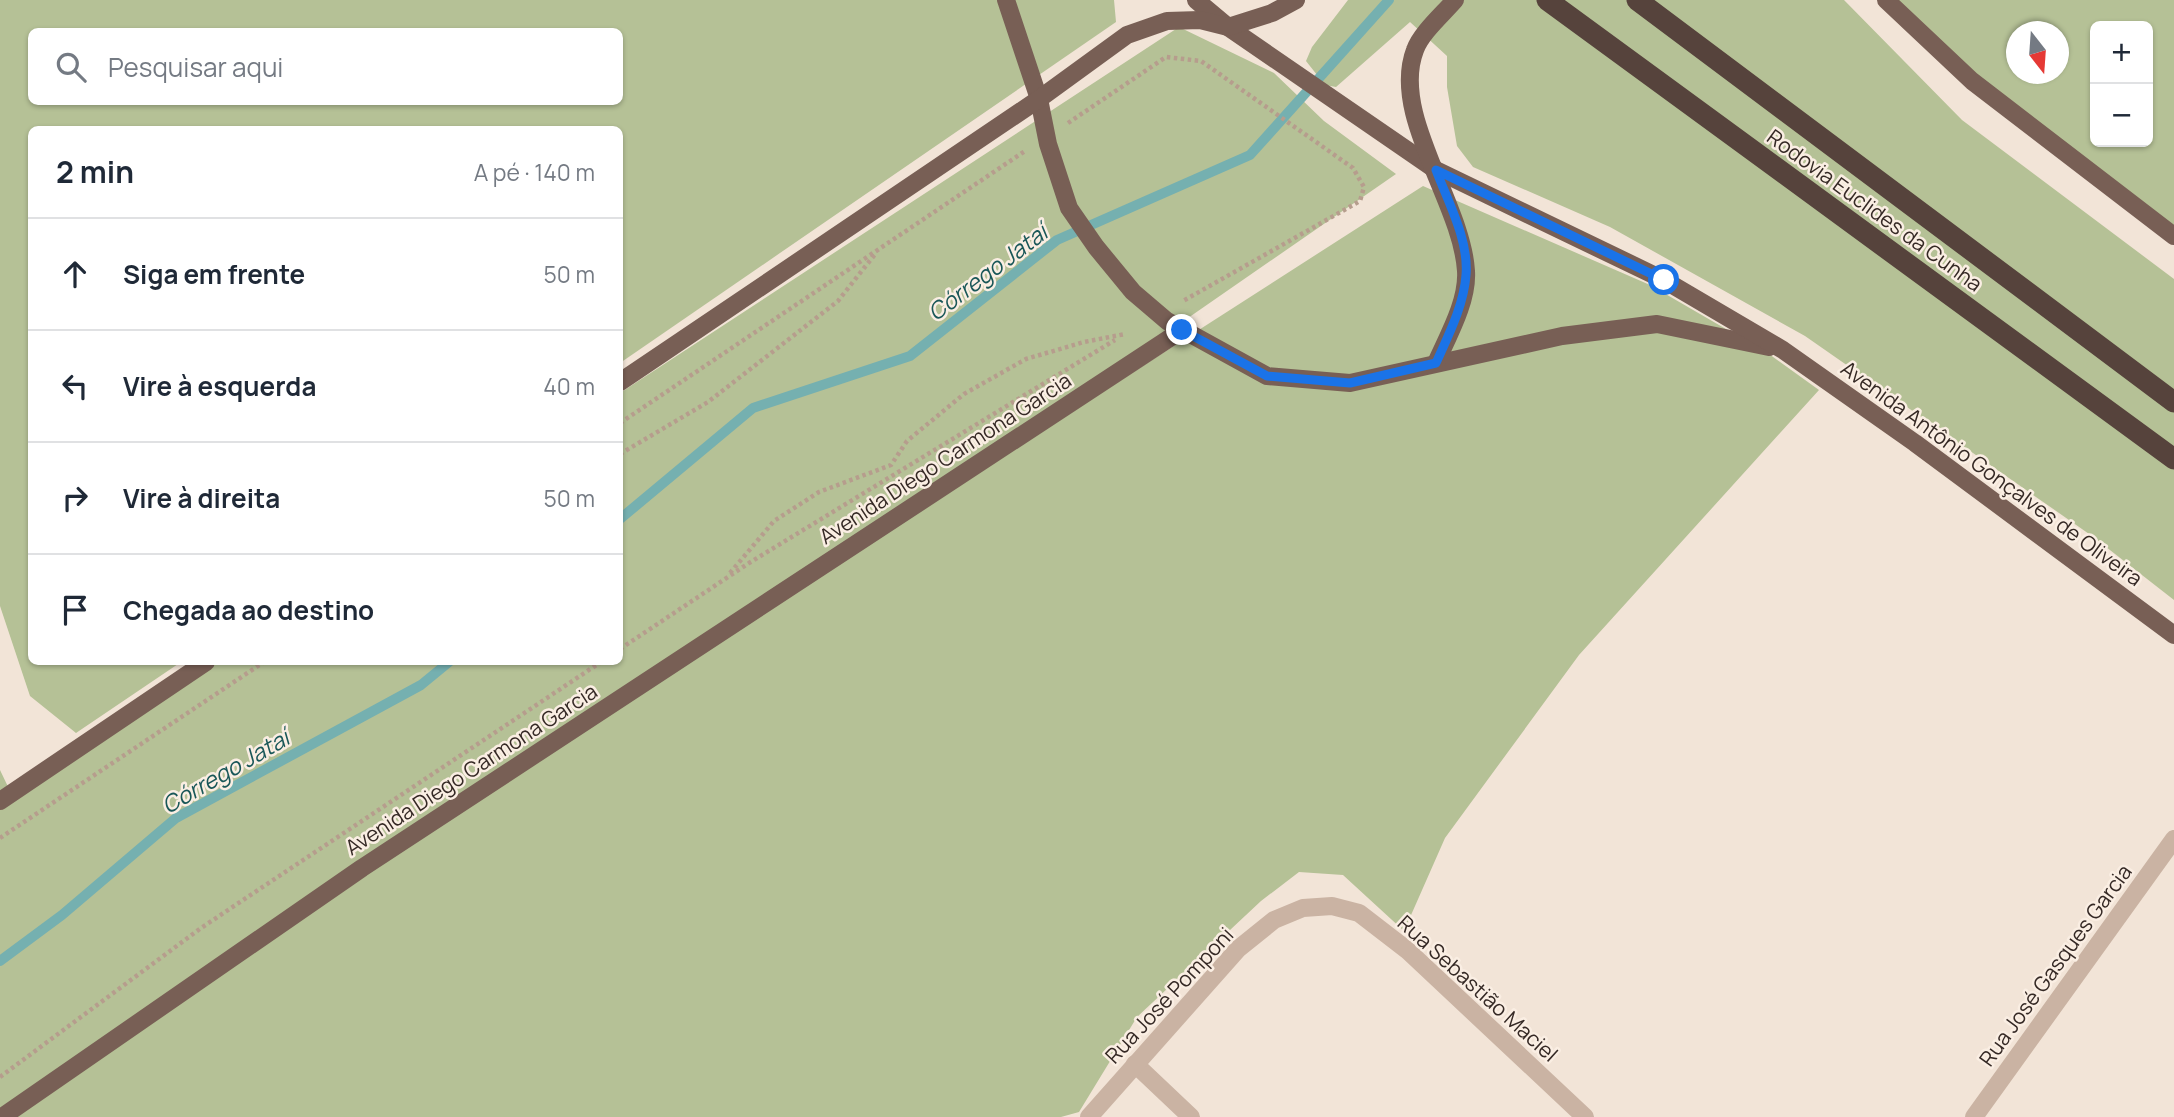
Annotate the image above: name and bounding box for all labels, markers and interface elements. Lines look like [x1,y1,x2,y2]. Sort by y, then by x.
north arrow [2006,21,2069,84]
map controls [2090,21,2153,147]
button: + [2090,21,2153,84]
search box [28,28,623,105]
icon: search [52,48,90,86]
text: Pesquisar aqui [108,49,283,85]
button: − [2090,84,2153,147]
street label: Rodovia Euclides da Cunha [1762,122,1988,298]
text: 2 min [56,151,134,192]
text: A pé · 140 m [474,156,595,188]
water label: Córrego Jataí [920,214,1057,328]
icon: ahead [56,255,94,293]
text: Siga em frente [123,256,305,292]
text: 50 m [544,258,595,290]
route start [1648,264,1679,295]
route end [1166,314,1197,345]
street label: Avenida Antônio Gonçalves de Oliveira [1836,354,2148,592]
street label: Avenida Diego Carmona Garcia [814,366,1076,550]
icon: left [56,367,94,405]
text: Vire à esquerda [123,368,316,404]
text: 40 m [543,370,595,402]
icon: right [56,479,94,517]
text: Vire à direita [123,480,280,516]
text: 50 m [544,482,595,514]
icon: arrive [56,591,94,629]
text: Chegada ao destino [123,592,374,628]
street label: Avenida Diego Carmona Garcia [340,677,602,861]
water label: Córrego Jataí [155,719,299,820]
street label: Rua José Gasques Garcia [1972,859,2138,1071]
street label: Rua Sebastião Maciel [1392,909,1564,1067]
street label: Rua José Pomponi [1099,921,1239,1069]

